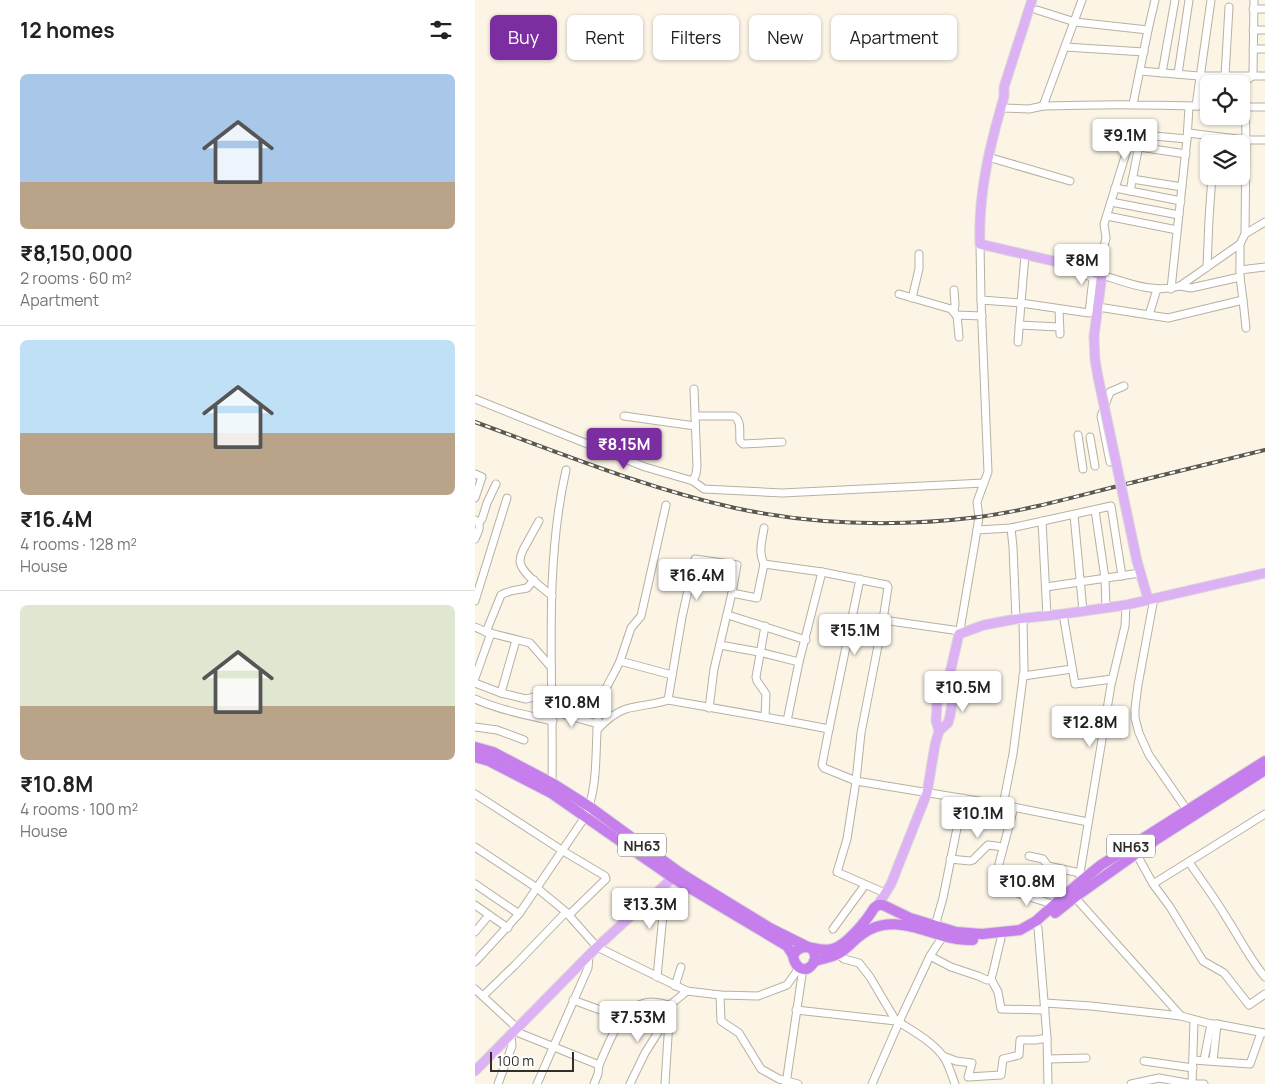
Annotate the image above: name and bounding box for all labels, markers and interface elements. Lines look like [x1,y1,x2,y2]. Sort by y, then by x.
chip: Buy [490,15,557,60]
chip: Rent [567,15,643,60]
chip: Filters [653,15,739,60]
chip: New [749,15,821,60]
chip: Apartment [831,15,957,60]
text: 12 homes [20,16,115,44]
icon: filters [427,16,455,44]
map controls [1200,75,1250,185]
button: locate [1200,75,1250,125]
icon: home [193,107,283,197]
pin: ₹9.1M [1090,119,1160,161]
text: ₹9.1M [1103,124,1147,146]
button: layers [1200,135,1250,185]
text: ₹8,150,000 [20,239,133,267]
pin: ₹8M [1058,244,1106,286]
text: ₹8M [1065,249,1099,271]
text: 2 rooms · 60 m² [20,267,132,289]
text: Apartment [20,289,99,311]
icon: home [193,372,283,462]
pin: ₹8.15M [583,428,665,470]
text: ₹8.15M [598,433,650,455]
text: ₹16.4M [20,505,92,533]
text: 4 rooms · 128 m² [20,533,137,555]
text: House [20,555,68,577]
pin: ₹16.4M [656,558,738,601]
text: ₹16.4M [669,564,725,586]
pin: ₹15.1M [814,614,896,656]
text: ₹15.1M [830,619,880,641]
icon: home [193,637,283,727]
pin: ₹10.5M [922,670,1004,713]
text: ₹10.5M [935,676,991,698]
pin: ₹10.8M [531,686,613,728]
text: ₹10.8M [544,691,600,713]
pin: ₹12.8M [1049,706,1131,748]
text: ₹12.8M [1063,711,1117,733]
text: ₹10.8M [20,770,93,798]
pin: ₹10.1M [937,796,1019,839]
text: 4 rooms · 100 m² [20,798,138,820]
text: ₹10.1M [952,802,1004,824]
text: House [20,820,68,842]
road number: NH63 [618,834,666,856]
road number: NH63 [1107,834,1155,858]
pin: ₹10.8M [986,864,1068,907]
text: ₹10.8M [999,870,1055,892]
pin: ₹13.3M [609,888,691,930]
text: ₹13.3M [623,893,677,915]
pin: ₹7.53M [597,1000,679,1043]
text: ₹7.53M [610,1006,666,1028]
scale bar [490,1049,574,1072]
text: 100 m [497,1051,534,1070]

